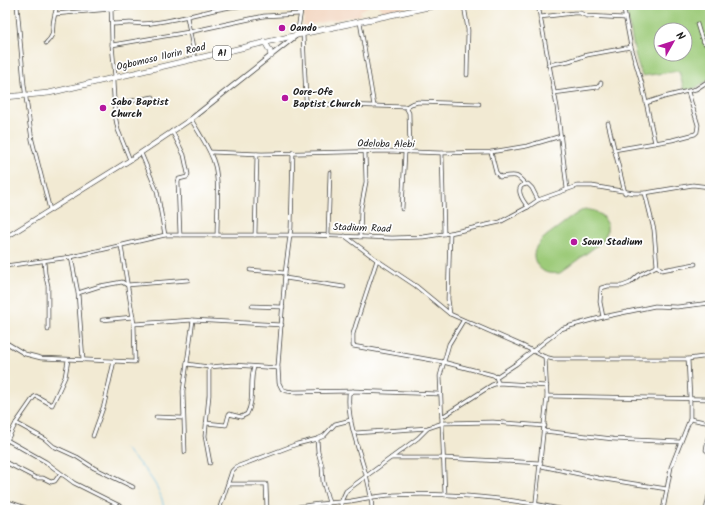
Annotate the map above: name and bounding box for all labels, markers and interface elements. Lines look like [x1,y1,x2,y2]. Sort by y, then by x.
place label: Oando [290,20,317,36]
north arrow [653,22,693,62]
marker: Oando [277,23,287,33]
text: N [671,28,689,45]
street label: Ogbomoso Ilorin Road [115,39,208,75]
road number: A1 [213,46,231,60]
place label: Oore-Ofe Baptist Church [293,84,361,112]
marker: Oore-Ofe Baptist Church [280,93,290,103]
place label: Sabo Baptist Church [111,94,169,122]
marker: Sabo Baptist Church [98,103,108,113]
street label: Odeloba Alebi [357,136,415,153]
street label: Stadium Road [333,219,392,237]
place label: Soun Stadium [582,234,643,250]
marker: Soun Stadium [569,237,579,247]

